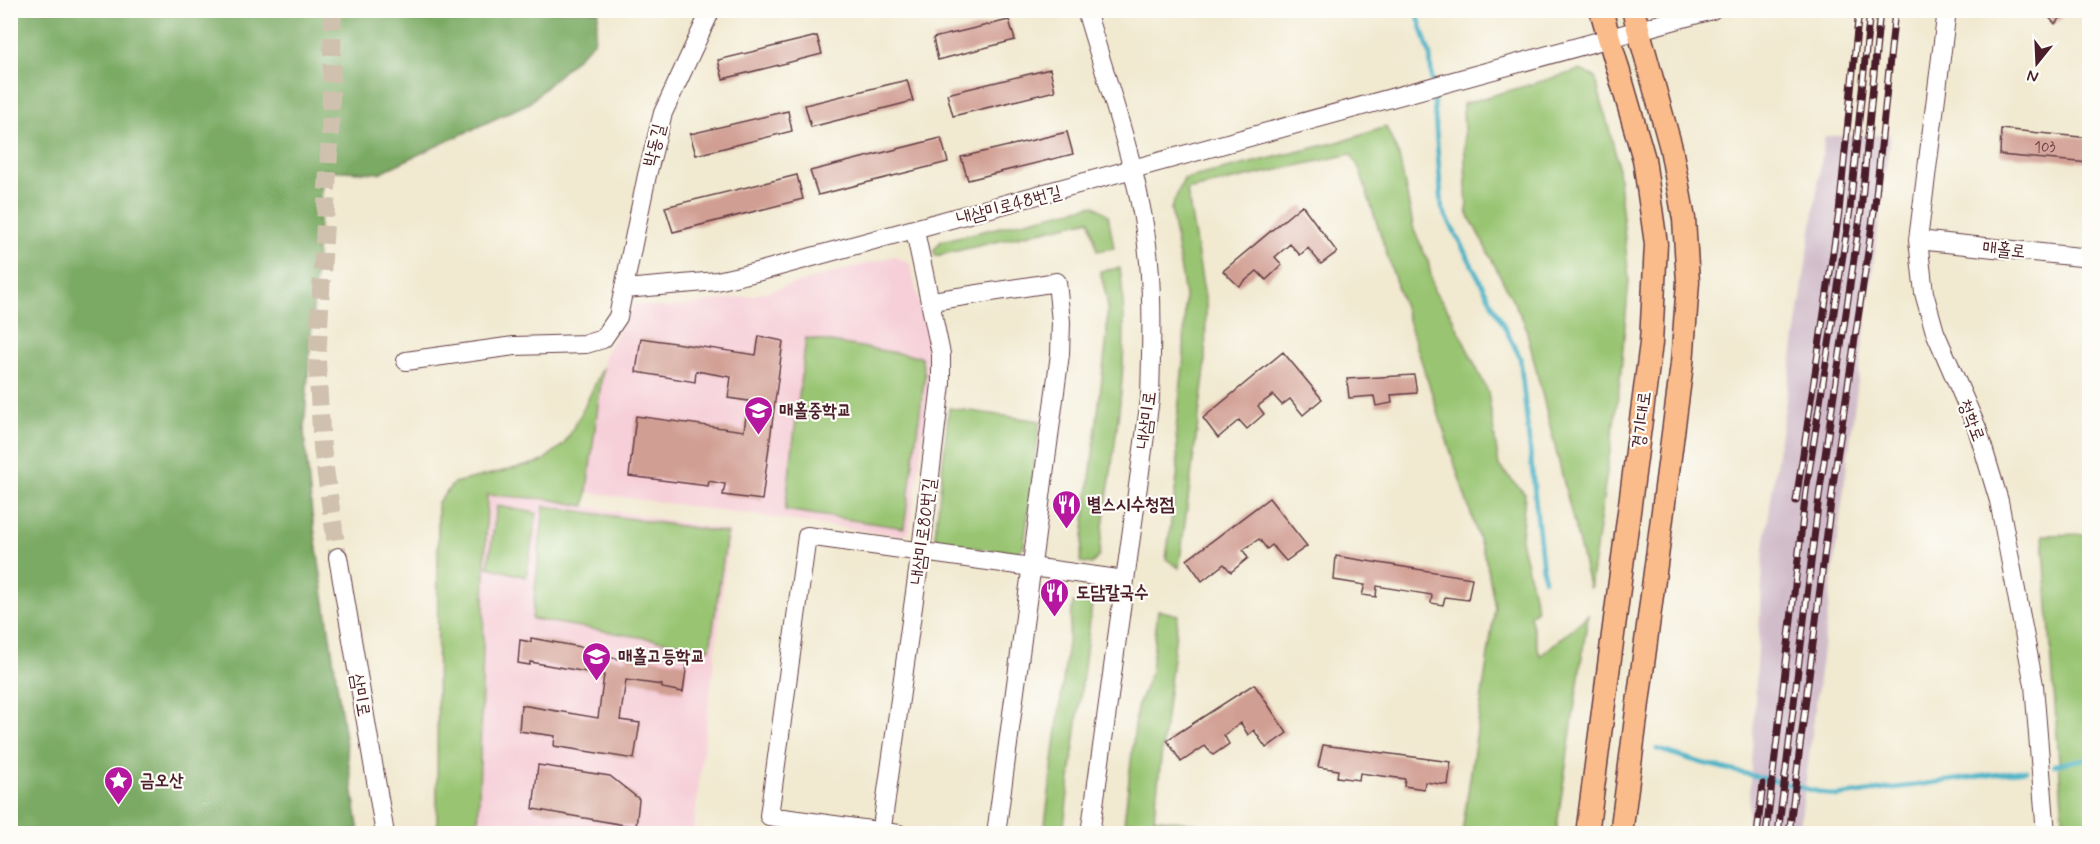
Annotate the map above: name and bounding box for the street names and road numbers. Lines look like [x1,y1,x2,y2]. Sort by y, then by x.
street label: 박동길 [638,121,672,169]
street label: 내삼미로48번길 [954,180,1065,231]
street label: 매홀로 [1981,236,2027,264]
street label: 내삼미로 [1132,390,1162,450]
street label: 경기대로 [1627,390,1657,450]
street label: 청학로 [1952,396,1990,445]
street label: 내삼미로80번길 [906,476,942,586]
street label: 삼미로 [344,672,376,719]

